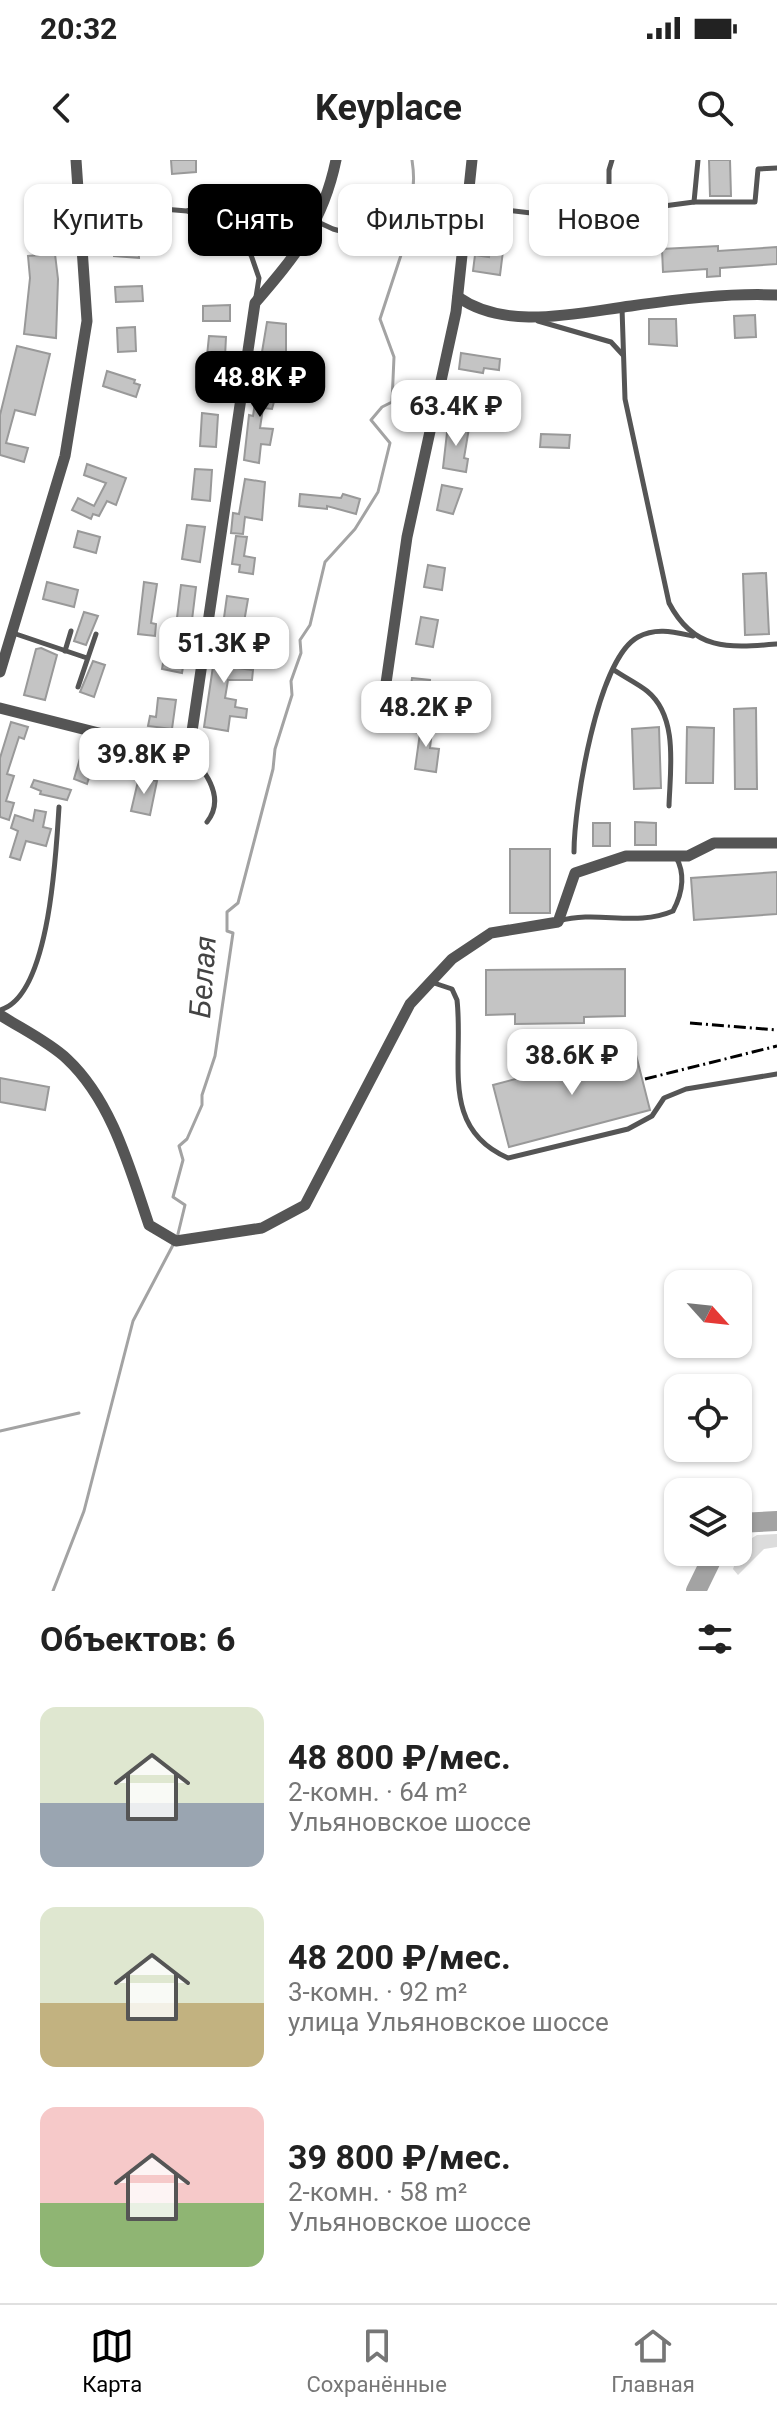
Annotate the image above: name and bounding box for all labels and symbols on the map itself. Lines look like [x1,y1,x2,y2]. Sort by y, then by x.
pin: 48.8K ₽ [186,351,334,419]
pin: 63.4K ₽ [382,380,530,448]
pin: 51.3K ₽ [150,617,298,685]
pin: 48.2K ₽ [352,681,500,749]
pin: 39.8K ₽ [70,728,218,796]
water label: Белая [182,935,223,1019]
pin: 38.6K ₽ [498,1029,646,1097]
north arrow [664,1270,752,1358]

